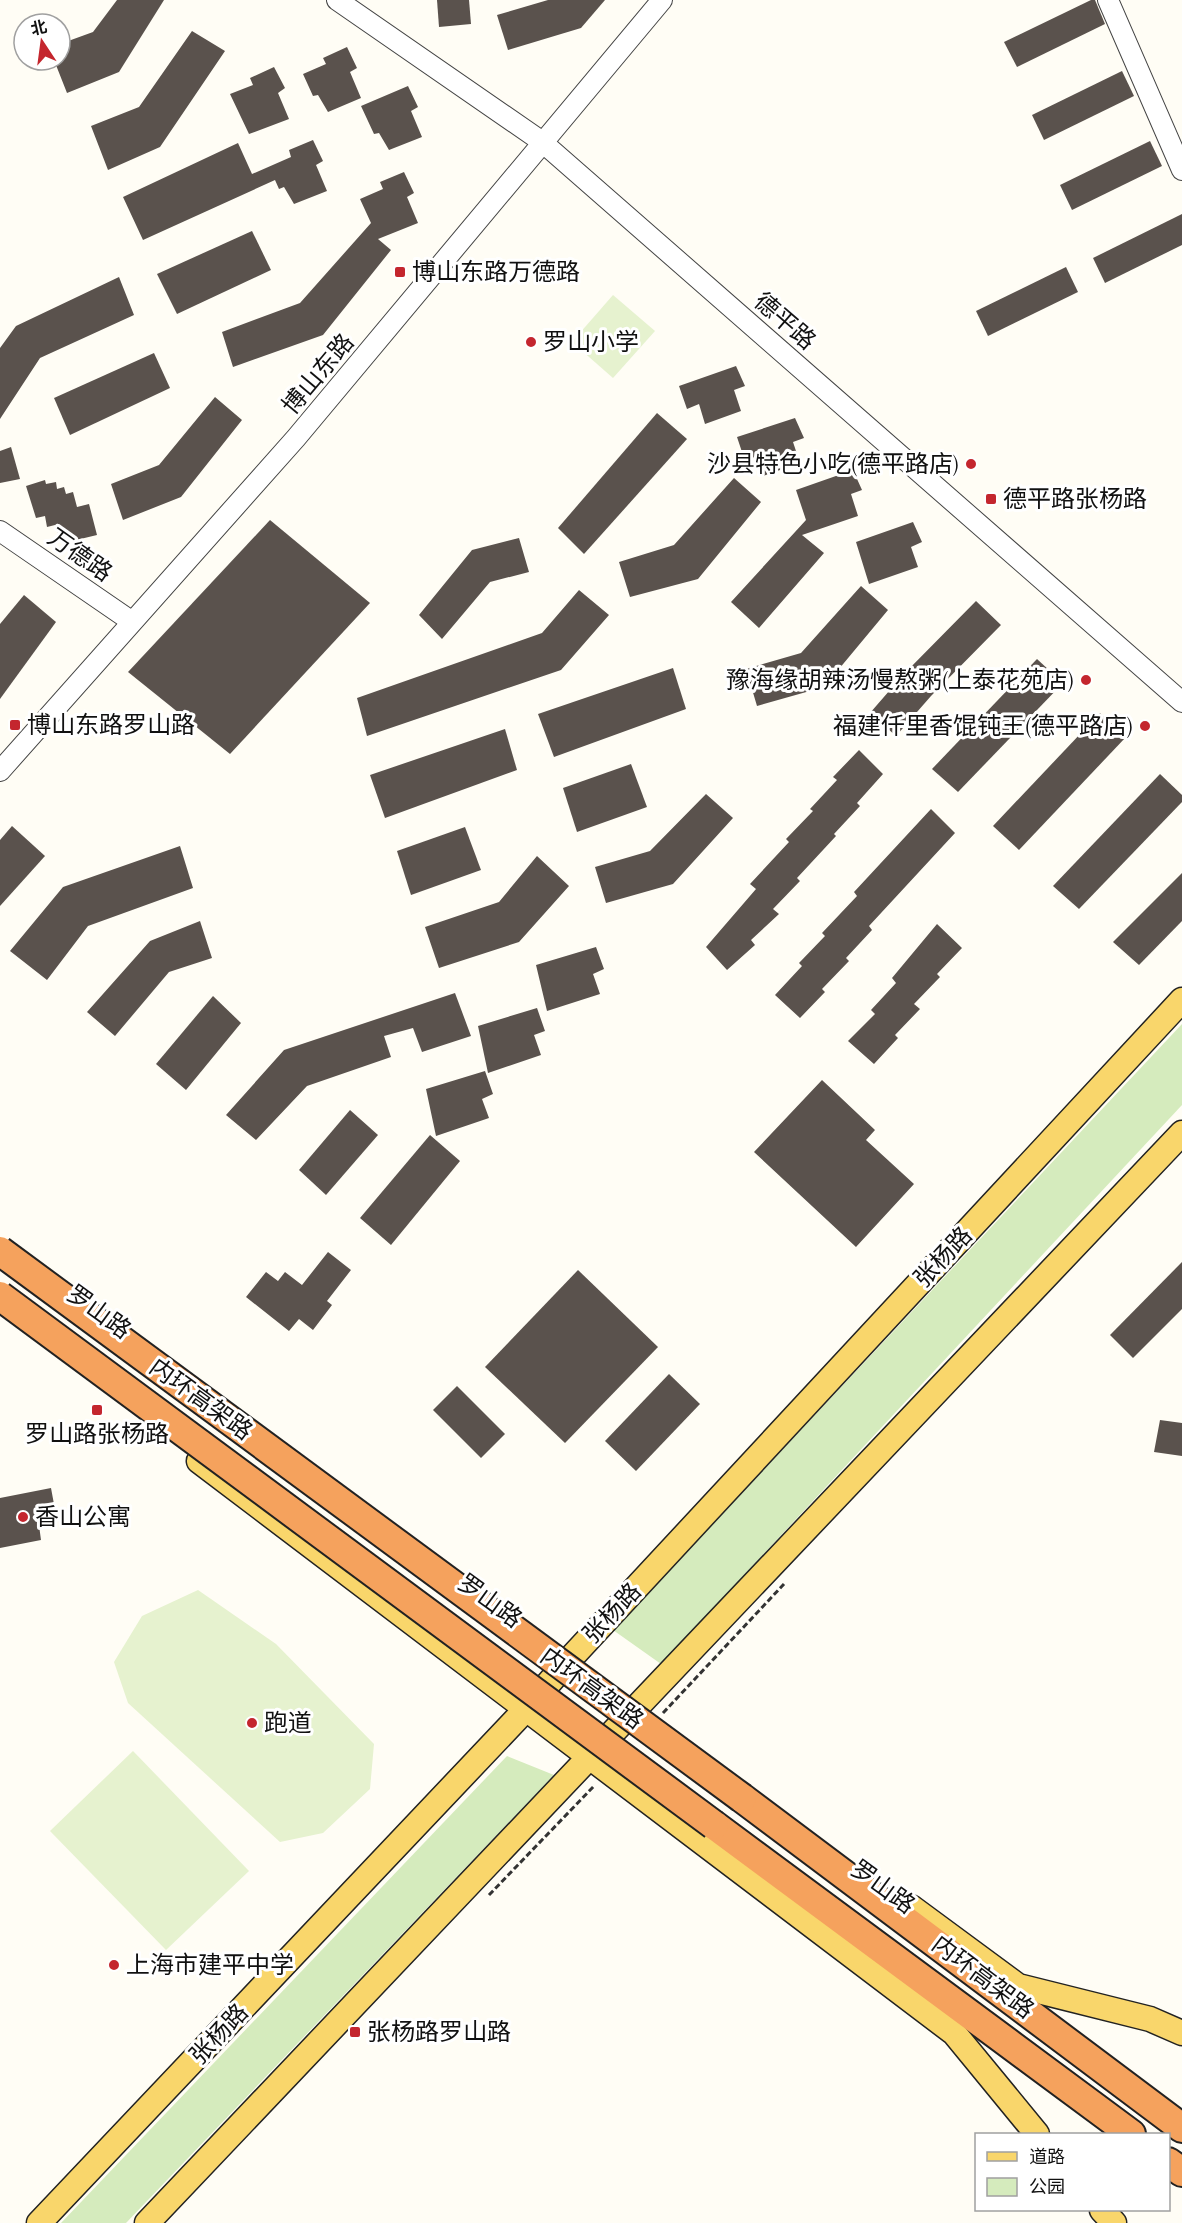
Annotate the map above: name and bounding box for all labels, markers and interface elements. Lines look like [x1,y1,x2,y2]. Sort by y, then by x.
north arrow [12,12,72,72]
text: 北 [28,15,49,42]
place label: 博山东路万德路 [412,255,580,291]
marker: 博山东路万德路 [393,265,407,279]
street label: 德平路 [745,285,823,359]
place label: 罗山小学 [543,325,639,361]
street label: 博山东路 [274,326,363,423]
marker: 罗山小学 [524,335,538,349]
place label: 沙县特色小吃(德平路店) [707,447,959,483]
marker: 沙县特色小吃(德平路店) [964,457,978,471]
place label: 德平路张杨路 [1003,482,1147,518]
marker: 德平路张杨路 [984,492,998,506]
street label: 万德路 [40,520,119,591]
place label: 豫海缘胡辣汤慢熬粥(上泰花苑店) [726,663,1074,699]
marker: 豫海缘胡辣汤慢熬粥(上泰花苑店) [1079,673,1093,687]
place label: 博山东路罗山路 [27,708,195,744]
place label: 福建仟里香馄钝王(德平路店) [833,709,1133,745]
marker: 博山东路罗山路 [8,718,22,732]
marker: 福建仟里香馄钝王(德平路店) [1138,719,1152,733]
street label: 张杨路 [906,1219,981,1296]
street label: 罗山路 [59,1277,138,1349]
street label: 内环高架路 [141,1350,260,1450]
marker: 罗山路张杨路 [90,1403,104,1417]
place label: 罗山路张杨路 [25,1417,169,1453]
place label: 香山公寓 [35,1500,131,1536]
marker: 香山公寓 [16,1510,30,1524]
street label: 罗山路 [450,1566,529,1638]
street label: 张杨路 [575,1575,650,1652]
street label: 内环高架路 [532,1639,651,1739]
place label: 跑道 [264,1706,312,1742]
marker: 跑道 [245,1716,259,1730]
street label: 罗山路 [843,1852,922,1924]
street label: 内环高架路 [924,1927,1041,2028]
place label: 上海市建平中学 [126,1948,294,1984]
marker: 上海市建平中学 [107,1958,121,1972]
street label: 张杨路 [182,1996,257,2073]
place label: 张杨路罗山路 [367,2015,511,2051]
marker: 张杨路罗山路 [348,2025,362,2039]
legend [975,2133,1170,2211]
text: 道路 [1029,2144,1065,2171]
text: 公园 [1029,2174,1065,2201]

